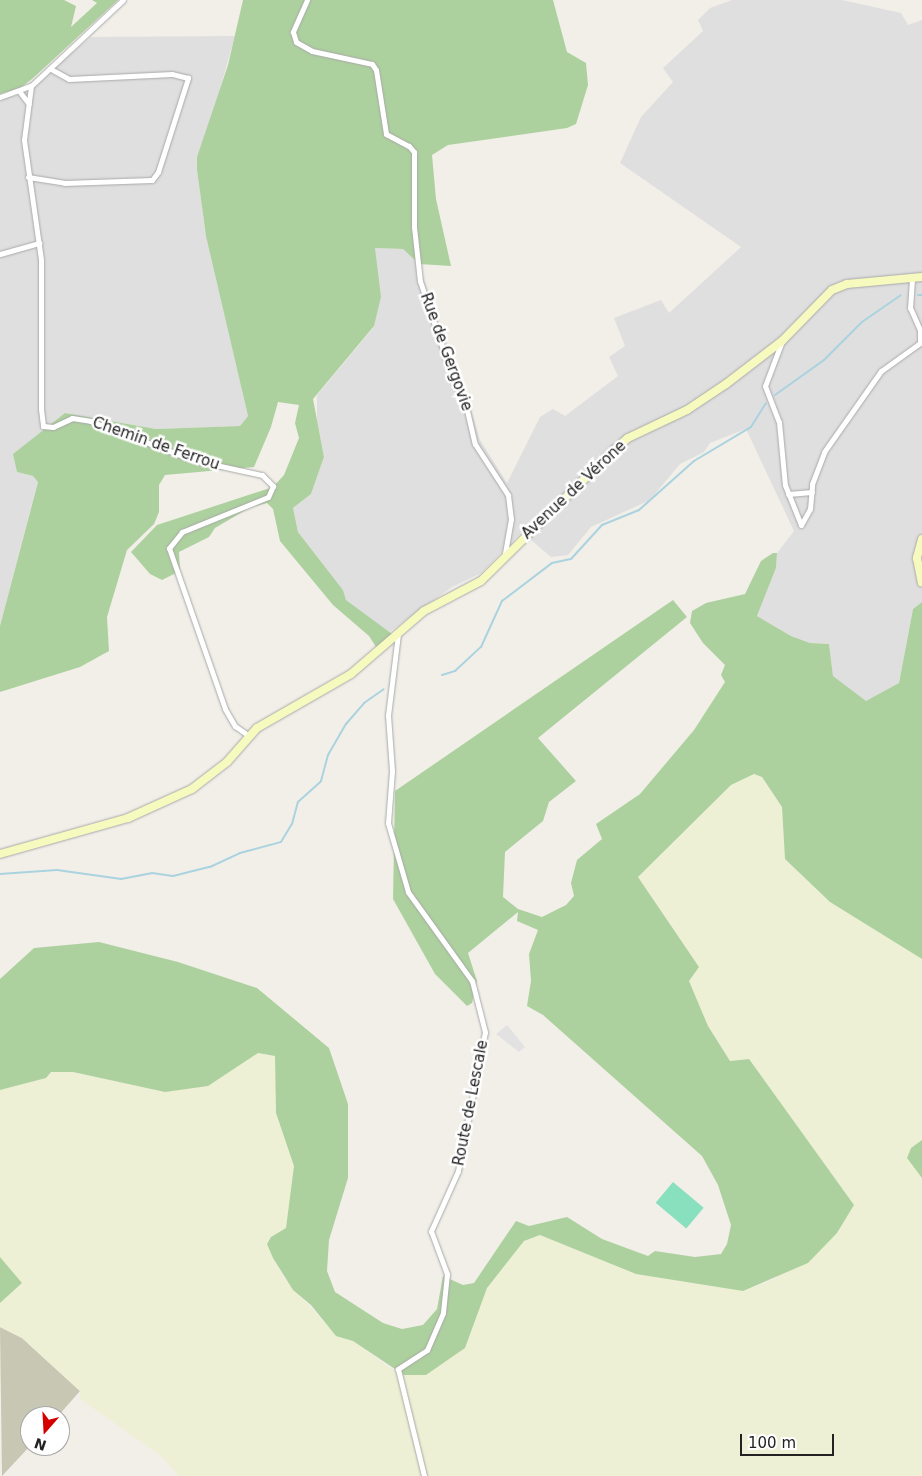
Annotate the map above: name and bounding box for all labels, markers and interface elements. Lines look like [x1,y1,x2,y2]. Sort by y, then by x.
street label: Rue de Gergovie [416,290,476,414]
street label: Chemin de Ferrou [90,414,222,474]
street label: Avenue de Vérone [518,437,630,543]
street label: Route de Lescale [450,1039,492,1167]
north arrow [20,1406,70,1456]
scale bar [742,1424,836,1456]
text: 100 m [748,1434,796,1452]
text: N [32,1435,49,1454]

